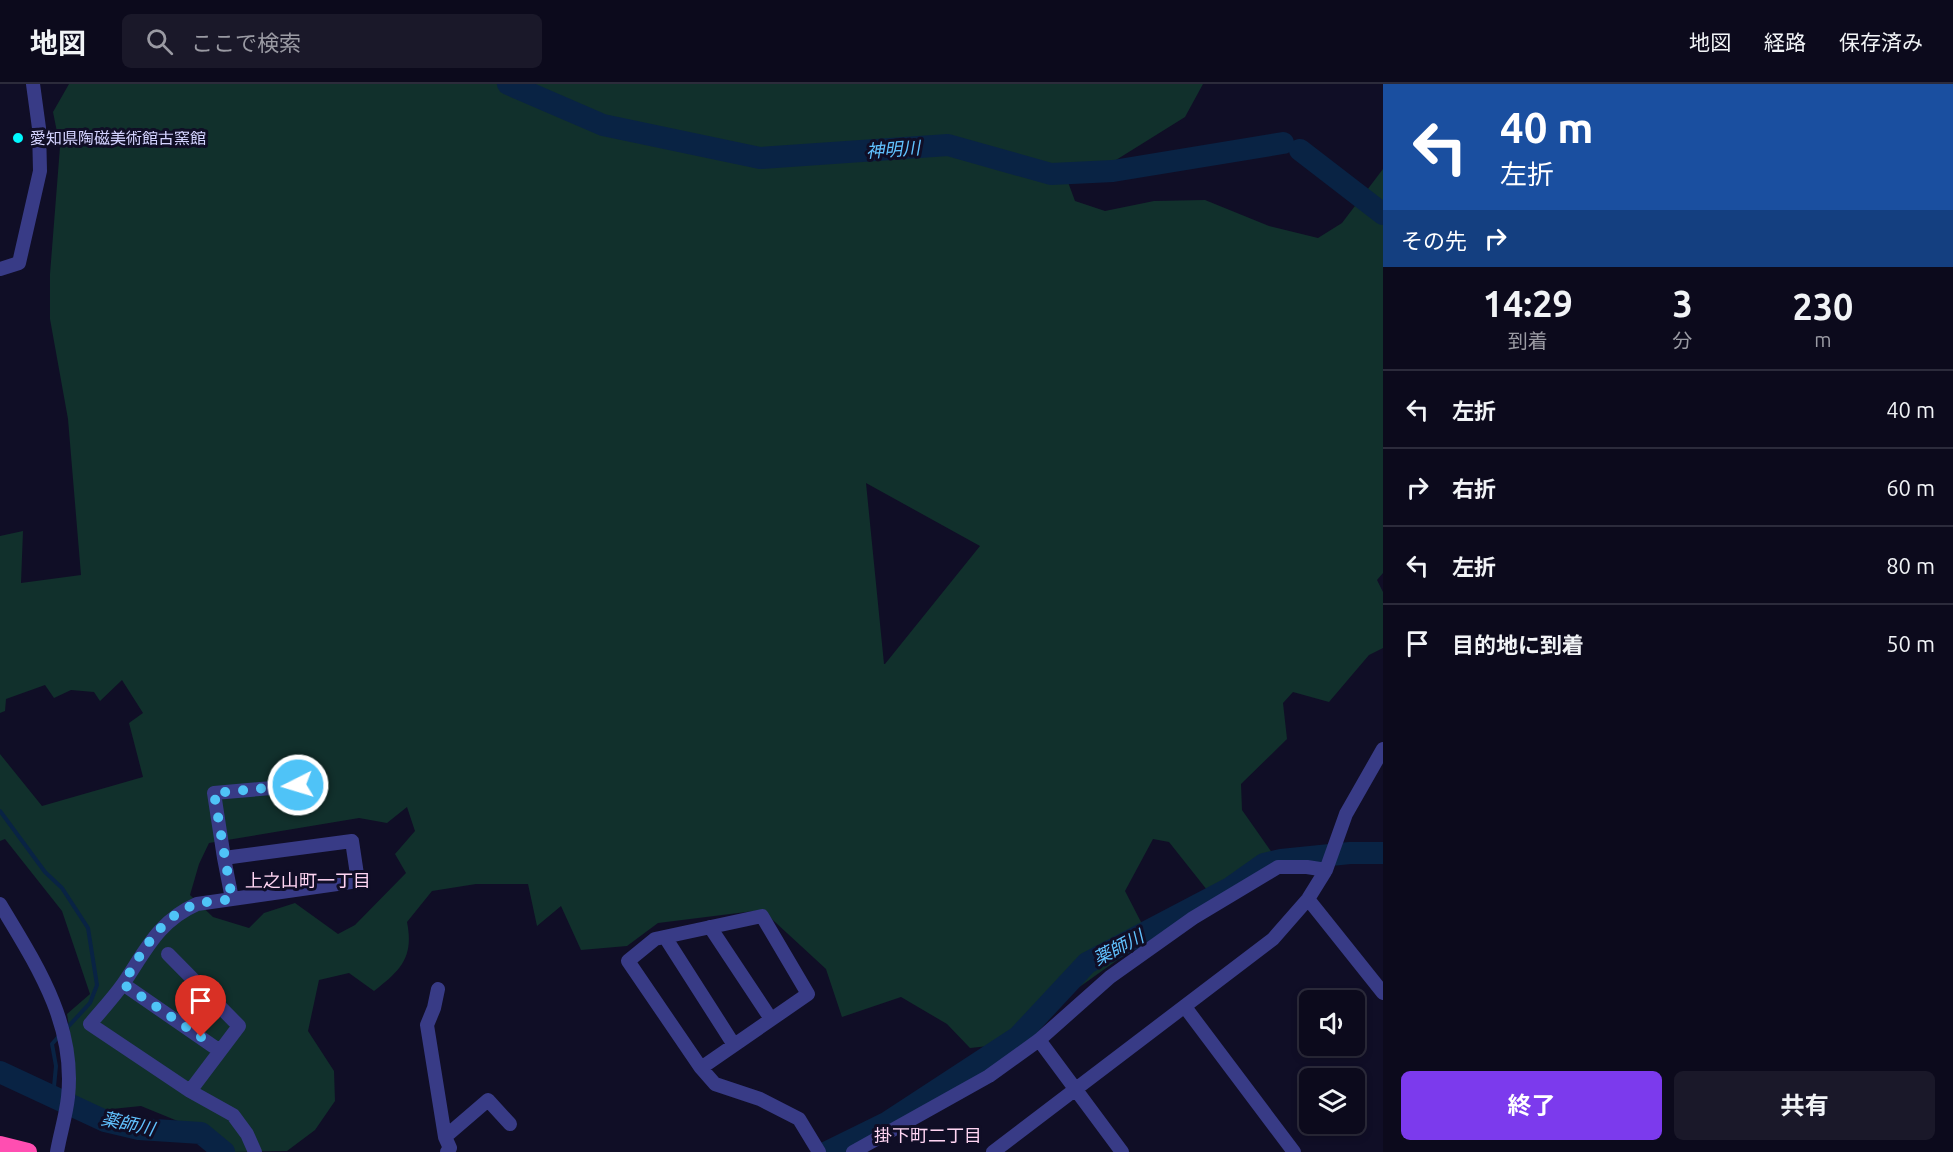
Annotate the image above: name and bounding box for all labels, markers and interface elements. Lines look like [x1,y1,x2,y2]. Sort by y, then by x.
search box [122,14,542,68]
icon: search [143,25,176,58]
text: 地図 [30,27,86,58]
text: ここで検索 [191,30,301,55]
text: 地図 [1689,30,1731,54]
text: 経路 [1764,30,1806,54]
text: 保存済み [1839,30,1923,54]
text: 40 m [1500,104,1594,151]
icon: left [1401,108,1479,186]
place label: 愛知県陶磁美術館古窯館 [30,129,206,147]
marker: 愛知県陶磁美術館古窯館 [11,131,25,145]
water label: 神明川 [865,137,923,161]
text: 左折 [1500,159,1554,189]
icon: right [1479,222,1512,255]
text: その先 [1401,228,1467,253]
text: 14:29 [1483,283,1573,324]
text: 3 [1672,283,1693,324]
text: 230 [1792,286,1853,327]
text: m [1814,328,1832,351]
text: 到着 [1508,329,1548,352]
text: 分 [1673,329,1693,352]
icon: left [1401,393,1434,426]
text: 40 m [1886,397,1935,422]
text: 左折 [1452,398,1496,423]
icon: right [1401,471,1434,504]
text: 60 m [1886,475,1935,500]
text: 右折 [1452,476,1496,501]
icon: left [1401,549,1434,582]
text: 80 m [1886,553,1935,578]
text: 左折 [1452,554,1496,579]
icon: arrive [1401,627,1434,660]
text: 50 m [1886,631,1935,656]
text: 目的地に到着 [1452,632,1584,657]
position arrow [266,753,330,817]
district label: 上之山町一丁目 [245,870,371,890]
water label: 薬師川 [1089,925,1148,969]
pin [175,975,226,1037]
icon: arrive [184,984,217,1017]
map controls [1299,990,1365,1134]
button: sound [1299,990,1365,1056]
button: layers [1299,1068,1365,1134]
button: 終了 [1401,1071,1662,1140]
button: 共有 [1674,1071,1935,1140]
water label: 薬師川 [100,1108,158,1139]
district label: 掛下町二丁目 [874,1125,982,1145]

